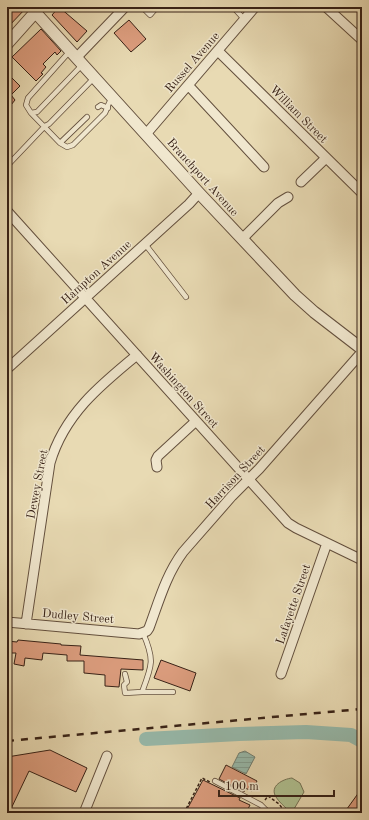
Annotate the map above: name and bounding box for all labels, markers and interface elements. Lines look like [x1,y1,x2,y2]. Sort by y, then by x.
street label: Russel Avenue [163,30,222,95]
street label: William Street [267,84,329,146]
street label: Branchport Avenue [164,136,241,219]
street label: Hampton Avenue [59,238,134,307]
street label: Washington Street [146,350,220,431]
street label: Harrison Street [204,444,268,511]
street label: Dewey Street [25,448,51,520]
street label: Lafayette Street [275,563,313,646]
street label: Dudley Street [41,608,114,626]
scale bar [219,772,334,798]
text: 100 m [225,781,259,793]

